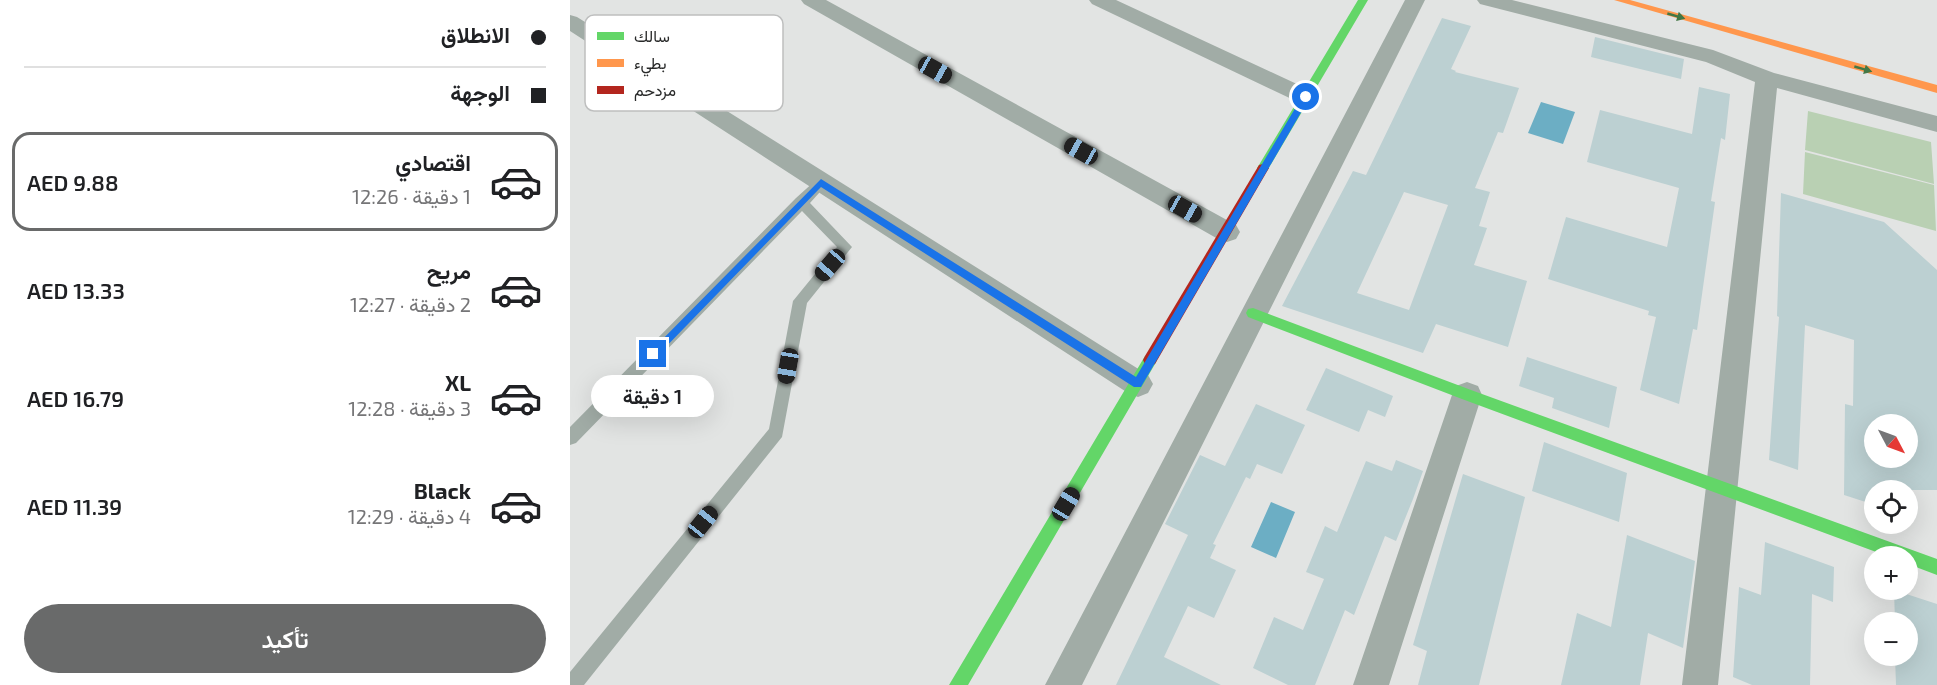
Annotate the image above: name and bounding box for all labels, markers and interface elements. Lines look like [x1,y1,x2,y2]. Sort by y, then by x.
one-way arrow [1667,12,1685,21]
legend [585,15,783,111]
text: الانطلاق [441,21,510,47]
text: سالك [634,26,670,45]
text: بطيء [634,53,666,77]
car [915,53,955,87]
one-way arrow [1855,65,1873,74]
text: الوجهة [450,79,510,105]
text: مزدحم [634,80,676,101]
route start [1292,83,1319,110]
car [1061,134,1101,168]
text: اقتصادي [395,149,471,175]
icon: car [489,155,543,209]
text: AED 9.88 [27,169,118,195]
text: 1 دقيقة · 12:26 [352,184,471,208]
car [1165,192,1205,226]
car [811,246,849,284]
text: مريح [427,257,471,283]
icon: car [489,263,543,317]
text: AED 13.33 [27,277,125,303]
text: 2 دقيقة · 12:27 [350,292,471,316]
route end [639,340,666,367]
car [776,347,800,385]
text: XL [445,369,471,395]
icon: car [489,371,543,425]
callout: 1 دقيقة [592,375,714,417]
text: 1 دقيقة [623,384,682,408]
text: AED 16.79 [27,385,124,411]
text: 3 دقيقة · 12:28 [348,396,471,420]
north arrow [1864,414,1918,468]
map controls [1864,414,1918,666]
text: Black [414,477,471,503]
icon: car [489,479,543,533]
button: locate [1864,480,1918,534]
car [1049,484,1083,524]
text: AED 11.39 [27,493,122,519]
car [685,502,721,542]
text: 4 دقيقة · 12:29 [348,504,471,528]
button: + [1864,546,1918,600]
button: تأكيد [24,604,546,673]
button: − [1864,612,1918,666]

